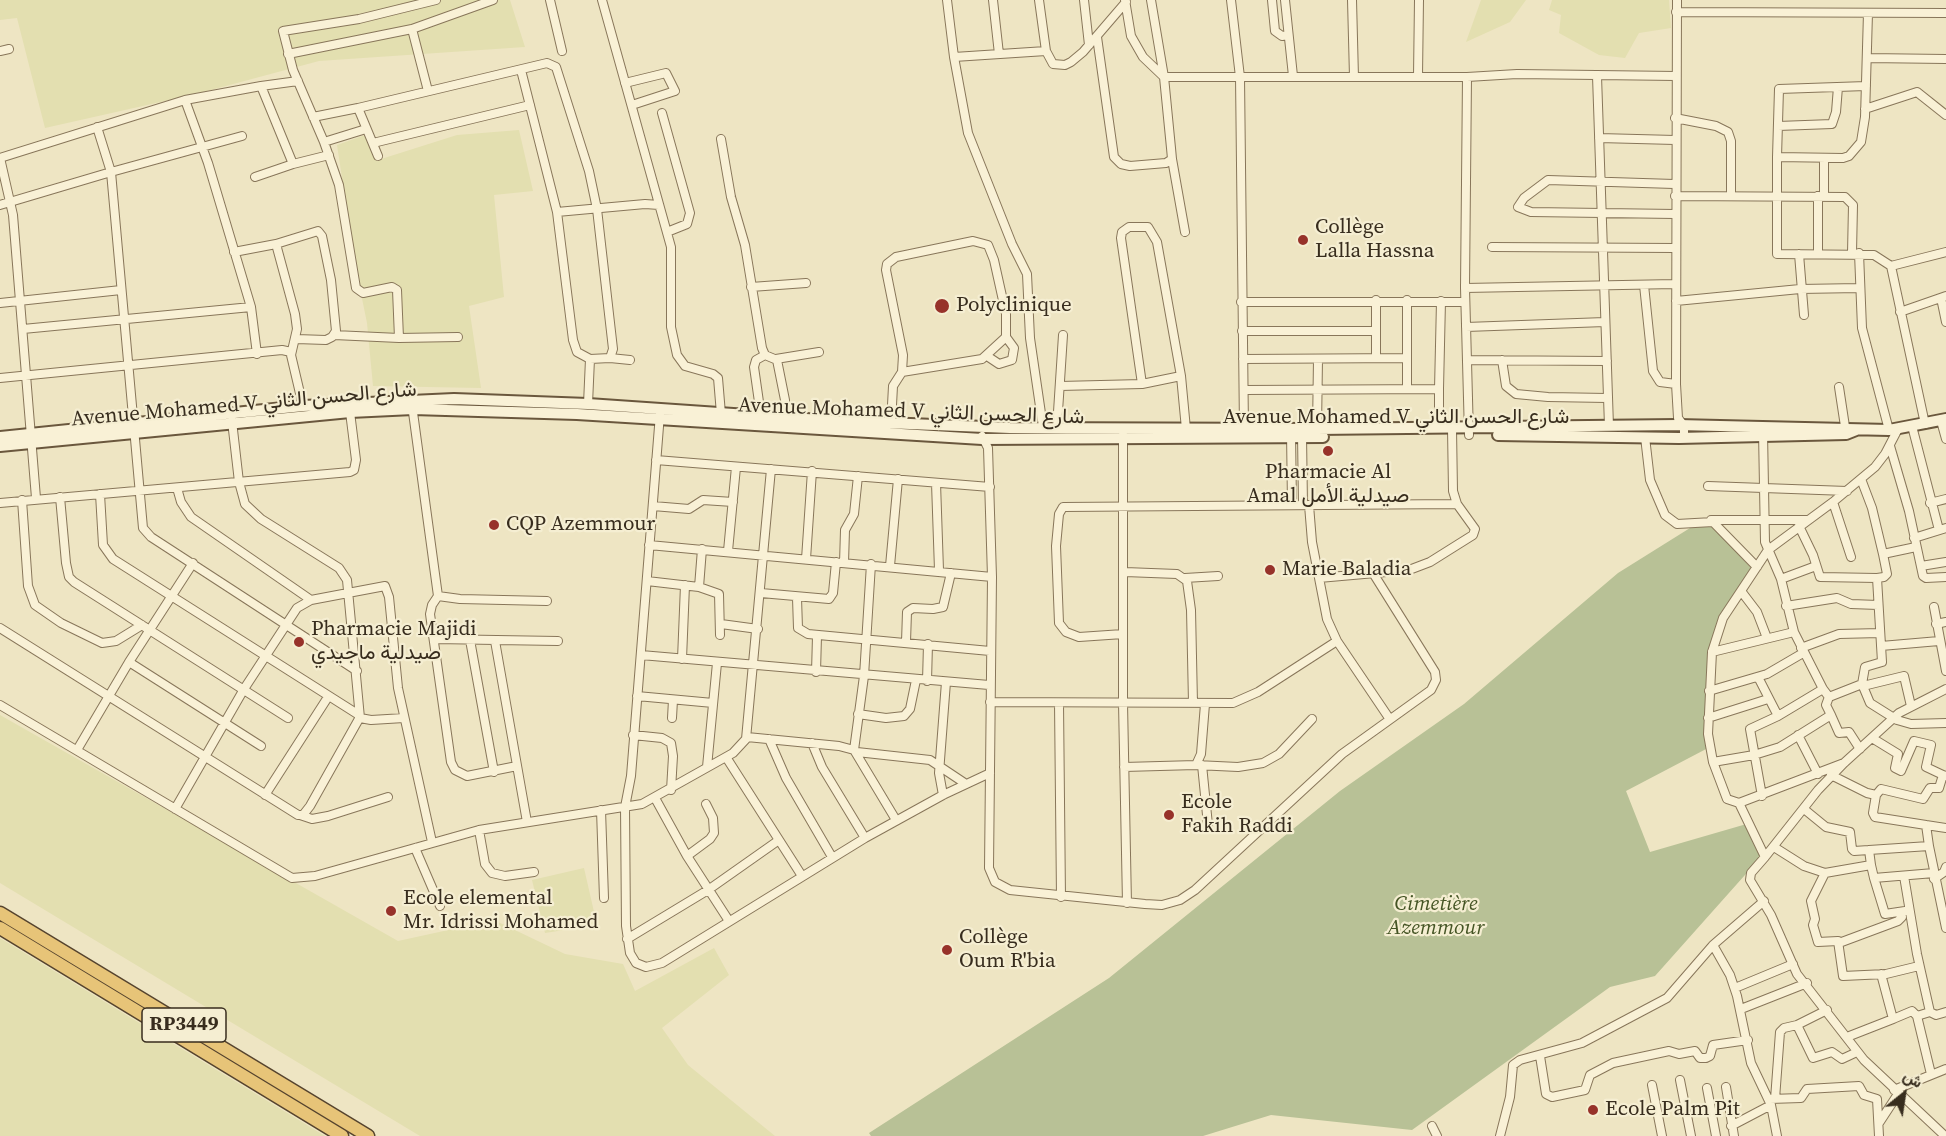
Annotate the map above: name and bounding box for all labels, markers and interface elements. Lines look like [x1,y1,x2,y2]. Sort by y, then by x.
place label: Collège Lalla Hassna [1315,215,1435,265]
marker: Collège Lalla Hassna [1296,233,1310,247]
place label: Polyclinique [956,293,1072,319]
marker: Polyclinique [933,297,951,315]
street label: Avenue Mohamed V شارع الحسن الثاني [70,377,418,433]
street label: Avenue Mohamed V شارع الحسن الثاني [737,393,1085,431]
street label: Avenue Mohamed V شارع الحسن الثاني [1223,405,1569,431]
marker: Pharmacie Al Amal صيدلية الأمل [1321,444,1335,458]
place label: Pharmacie Al Amal صيدلية الأمل [1247,460,1409,510]
place label: CQP Azemmour [506,512,655,538]
marker: CQP Azemmour [487,518,501,532]
place label: Marie Baladia [1282,557,1411,583]
marker: Marie Baladia [1263,563,1277,577]
place label: Pharmacie Majidi صيدلية ماجيدي [311,617,477,667]
marker: Pharmacie Majidi صيدلية ماجيدي [292,635,306,649]
place label: Ecole Fakih Raddi [1181,790,1293,840]
marker: Ecole Fakih Raddi [1162,808,1176,822]
place label: Ecole elemental Mr. Idrissi Mohamed [403,886,598,936]
park label: Cimetière Azemmour [1387,892,1485,942]
marker: Ecole elemental Mr. Idrissi Mohamed [384,904,398,918]
place label: Collège Oum R'bia [959,925,1056,975]
marker: Collège Oum R'bia [940,943,954,957]
road number: RP3449 [142,1008,226,1042]
north arrow [1874,1064,1934,1124]
text: ش [1899,1064,1927,1093]
place label: Ecole Palm Pit [1605,1097,1740,1123]
marker: Ecole Palm Pit [1586,1103,1600,1117]

